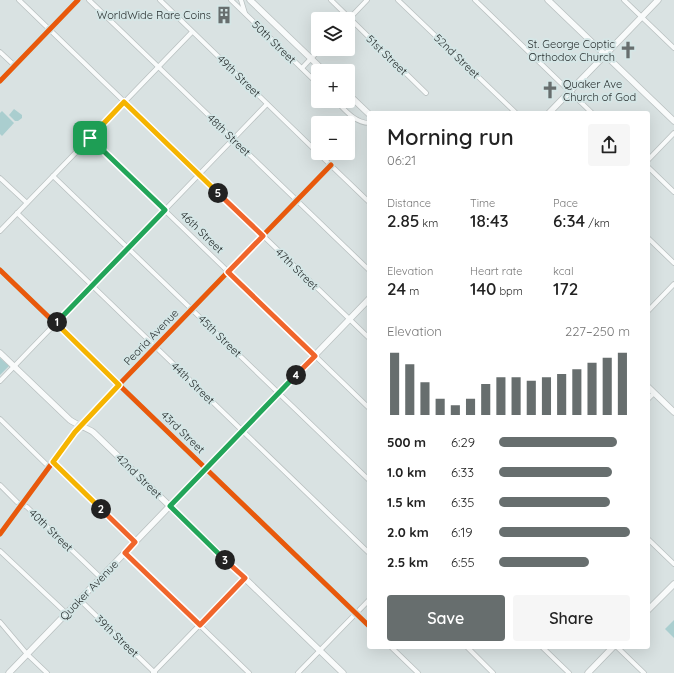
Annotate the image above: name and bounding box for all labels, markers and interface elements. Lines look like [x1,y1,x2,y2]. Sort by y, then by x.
building icon: WorldWide Rare Coins [214,5,234,25]
place label: WorldWide Rare Coins [97,8,211,22]
map controls [311,12,355,160]
button: layers [311,12,355,56]
street label: 50th Street [249,18,299,67]
street label: 52nd Street [431,31,483,81]
street label: 51st Street [363,32,411,78]
place label: St. George Coptic Orthodox Church [527,37,615,64]
church icon: St. George Coptic Orthodox Church [618,40,638,60]
street label: 49th Street [214,52,264,100]
button: + [311,64,355,108]
place label: Quaker Ave Church of God [563,77,636,104]
church icon: Quaker Ave Church of God [540,80,560,100]
street label: 48th Street [204,111,254,159]
button: − [311,116,355,160]
pin [73,121,107,155]
text: Morning run [387,123,514,151]
button: share [588,124,630,166]
icon: arrive [79,127,101,149]
text: 06:21 [387,152,416,168]
pin: 5 [208,183,228,203]
text: 5 [215,186,221,200]
text: Distance [387,196,431,210]
text: Time [470,196,495,210]
text: Pace [553,196,578,210]
street label: 46th Street [177,208,227,256]
text: 2.85 [387,210,419,231]
text: 18:43 [470,210,509,231]
text: 6:34 [553,210,585,231]
text: km [419,216,438,230]
text: /km [585,216,610,230]
street label: 47th Street [273,245,322,293]
text: Elevation [387,264,433,278]
text: Heart rate [470,264,522,278]
text: kcal [553,264,574,278]
text: 24 [387,278,406,299]
text: 140 [470,278,496,299]
text: 172 [553,278,578,299]
text: m [406,284,419,298]
text: bpm [496,284,523,298]
street label: Peoria Avenue [121,306,181,368]
pin: 1 [47,312,67,332]
street label: 45th Street [195,312,245,360]
text: 1 [55,315,59,329]
text: Elevation [387,323,442,339]
text: 227–250 m [565,323,630,339]
street label: 44th Street [168,359,218,407]
pin: 4 [286,365,306,385]
text: 4 [293,368,299,382]
street label: 43rd Street [158,408,208,456]
text: 500 m [387,434,426,450]
text: 6:29 [451,434,475,450]
street label: 42nd Street [113,451,165,501]
text: 1.0 km [387,464,426,480]
text: 6:33 [451,464,474,480]
text: 1.5 km [387,494,426,510]
text: 6:35 [451,494,474,510]
pin: 2 [91,499,111,519]
text: 2 [98,502,104,516]
street label: 40th Street [26,506,76,554]
text: 2.0 km [387,524,429,540]
text: 6:19 [451,524,473,540]
pin: 3 [215,550,235,570]
text: 3 [222,553,228,567]
text: 2.5 km [387,554,428,570]
text: 6:55 [451,554,475,570]
street label: Quaker Avenue [57,557,121,623]
button: Save [387,595,505,641]
button: Share [513,595,630,641]
street label: 39th Street [92,612,142,660]

